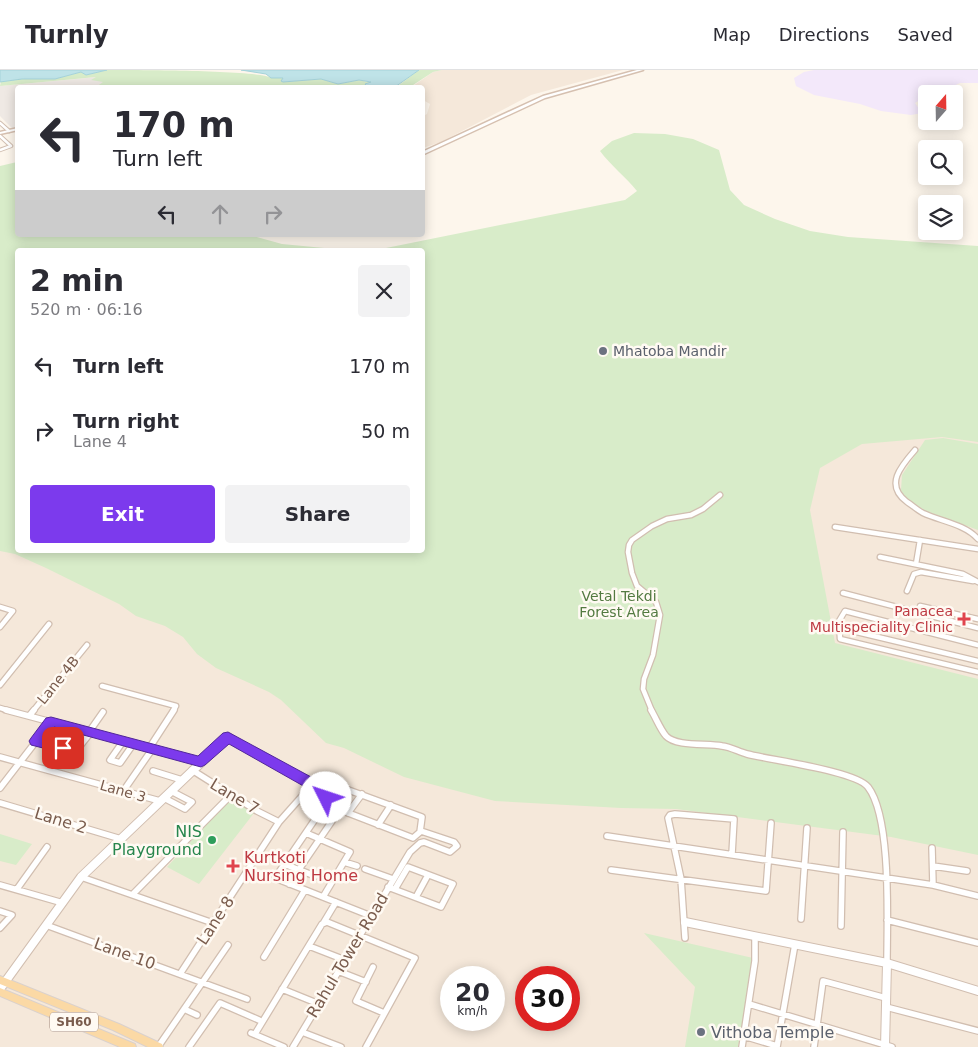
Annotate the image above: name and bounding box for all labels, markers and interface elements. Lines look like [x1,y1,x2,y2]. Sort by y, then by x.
text: Turnly [25,21,109,49]
text: Map [713,24,751,45]
text: Directions [779,24,869,45]
text: Saved [897,24,953,45]
north arrow [918,85,962,130]
map controls [918,85,963,240]
icon: left [30,105,95,170]
text: 170 m [113,105,235,145]
button: search [918,140,963,185]
text: Turn left [113,146,202,171]
button: layers [918,195,963,240]
icon: left [153,200,181,228]
icon: ahead [206,200,234,228]
icon: right [259,200,287,228]
text: 2 min [30,263,124,298]
button: close [358,265,410,317]
text: 520 m · 06:16 [30,300,143,319]
place label: Mhatoba Mandir [613,343,727,359]
marker: Mhatoba Mandir [597,345,609,357]
icon: left [30,352,58,380]
text: Turn left [73,355,164,377]
text: 170 m [349,355,410,377]
text: Turn right [73,410,179,432]
icon: right [30,417,58,445]
text: 50 m [361,420,410,442]
text: Lane 4 [73,432,127,451]
button: Exit [30,485,215,543]
button: Share [225,485,410,543]
park label: Vetal Tekdi Forest Area [579,588,659,620]
place label: Panacea Multispeciality Clinic [810,603,953,635]
marker: Panacea Multispeciality Clinic [957,612,971,626]
street label: Lane 4B [34,653,82,707]
pin [42,727,84,769]
icon: arrive [49,734,77,762]
position arrow [299,771,351,823]
street label: Lane 7 [207,774,263,818]
street label: Lane 3 [98,777,148,805]
street label: Lane 2 [32,804,89,837]
place label: NIS Playground [112,822,202,859]
marker: NIS Playground [206,834,218,846]
place label: Kurtkoti Nursing Home [244,848,358,885]
marker: Kurtkoti Nursing Home [226,859,240,873]
street label: Rahul Tower Road [303,890,392,1021]
street label: Lane 8 [193,892,238,948]
street label: Lane 10 [91,934,158,973]
speed limit sign: 30 [515,966,580,1031]
text: 20 [455,978,490,1007]
text: km/h [457,1004,488,1018]
road number: SH60 [50,1012,98,1032]
place label: Vithoba Temple [711,1023,834,1042]
marker: Vithoba Temple [695,1026,707,1038]

